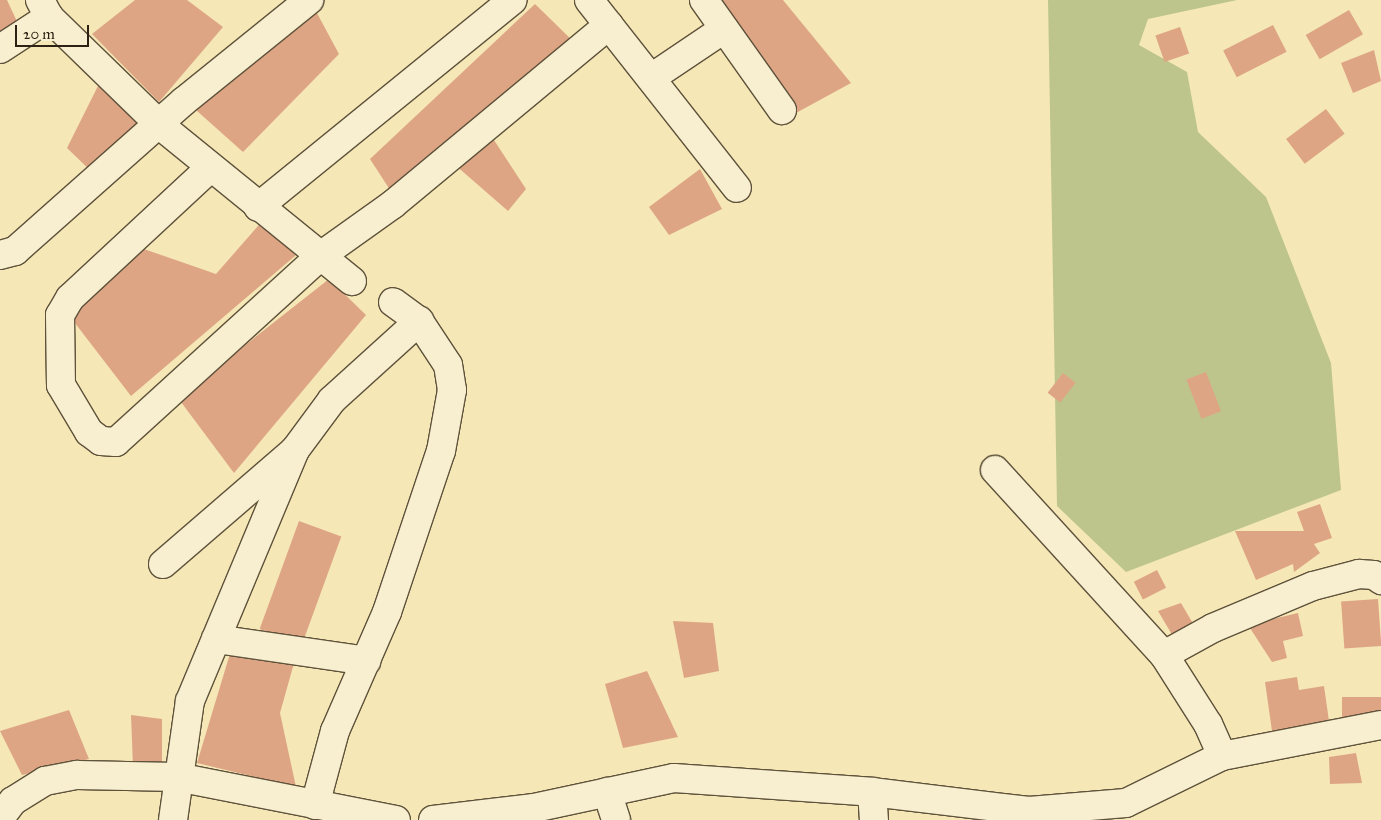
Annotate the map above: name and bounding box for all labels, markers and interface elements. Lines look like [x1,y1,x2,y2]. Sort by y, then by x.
scale bar [18,15,91,47]
text: 20 m [23,25,55,43]

